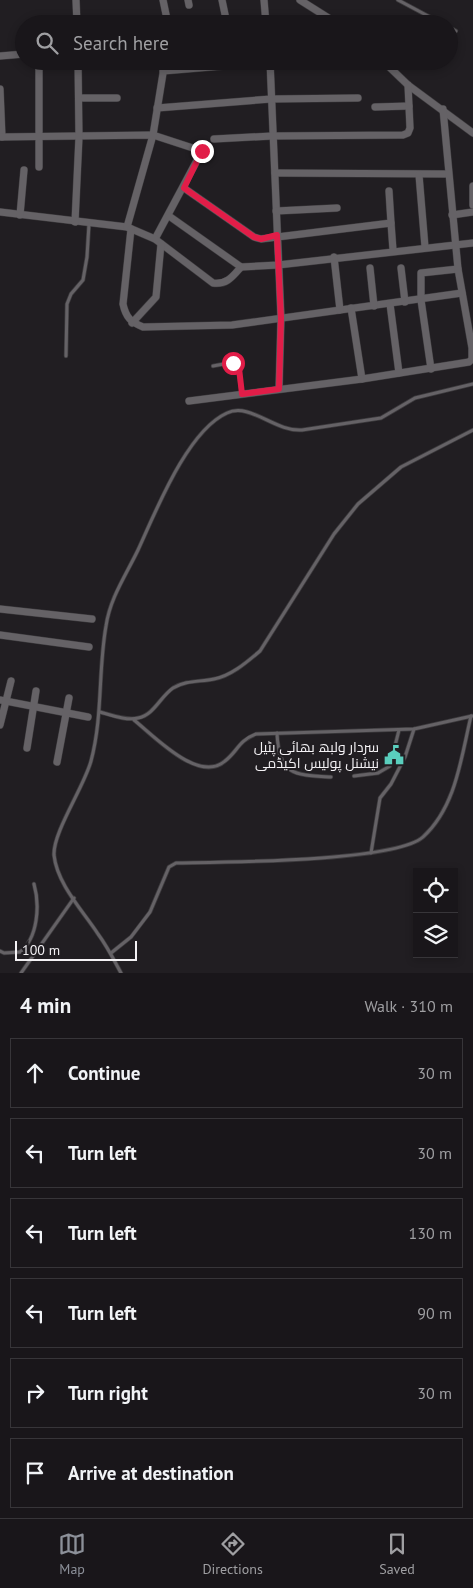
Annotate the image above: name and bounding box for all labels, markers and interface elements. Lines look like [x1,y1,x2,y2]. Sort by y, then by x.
search box [15,15,458,70]
icon: search [33,29,61,57]
text: Search here [73,31,169,55]
route end [191,140,214,163]
route start [222,352,245,375]
place label: سردار ولبھ بھائی پٹیل نیشنل پولیس اکیڈمی [254,738,379,773]
public building icon: سردار ولبھ بھائی پٹیل نیشنل پولیس اکیڈمی [383,744,405,766]
map controls [413,868,458,958]
button: locate [413,868,458,913]
button: layers [413,913,458,958]
scale bar [15,938,138,961]
text: 100 m [22,941,60,959]
text: 4 min [20,992,71,1019]
text: Walk · 310 m [364,996,453,1016]
icon: ahead [21,1059,49,1087]
text: Continue [68,1061,140,1085]
text: 30 m [417,1063,452,1083]
icon: left [21,1139,49,1167]
text: Turn left [68,1141,137,1165]
text: 30 m [417,1143,452,1163]
icon: left [21,1219,49,1247]
text: Turn left [68,1221,137,1245]
text: 130 m [409,1223,452,1243]
icon: left [21,1299,49,1327]
text: Turn left [68,1301,137,1325]
text: 90 m [417,1303,452,1323]
icon: right [21,1379,49,1407]
text: Turn right [68,1381,148,1405]
text: 30 m [417,1383,452,1403]
icon: arrive [21,1459,49,1487]
text: Arrive at destination [68,1461,234,1485]
tab: Map [58,1530,86,1578]
tab: Directions [202,1530,263,1578]
tab: Saved [379,1530,415,1578]

